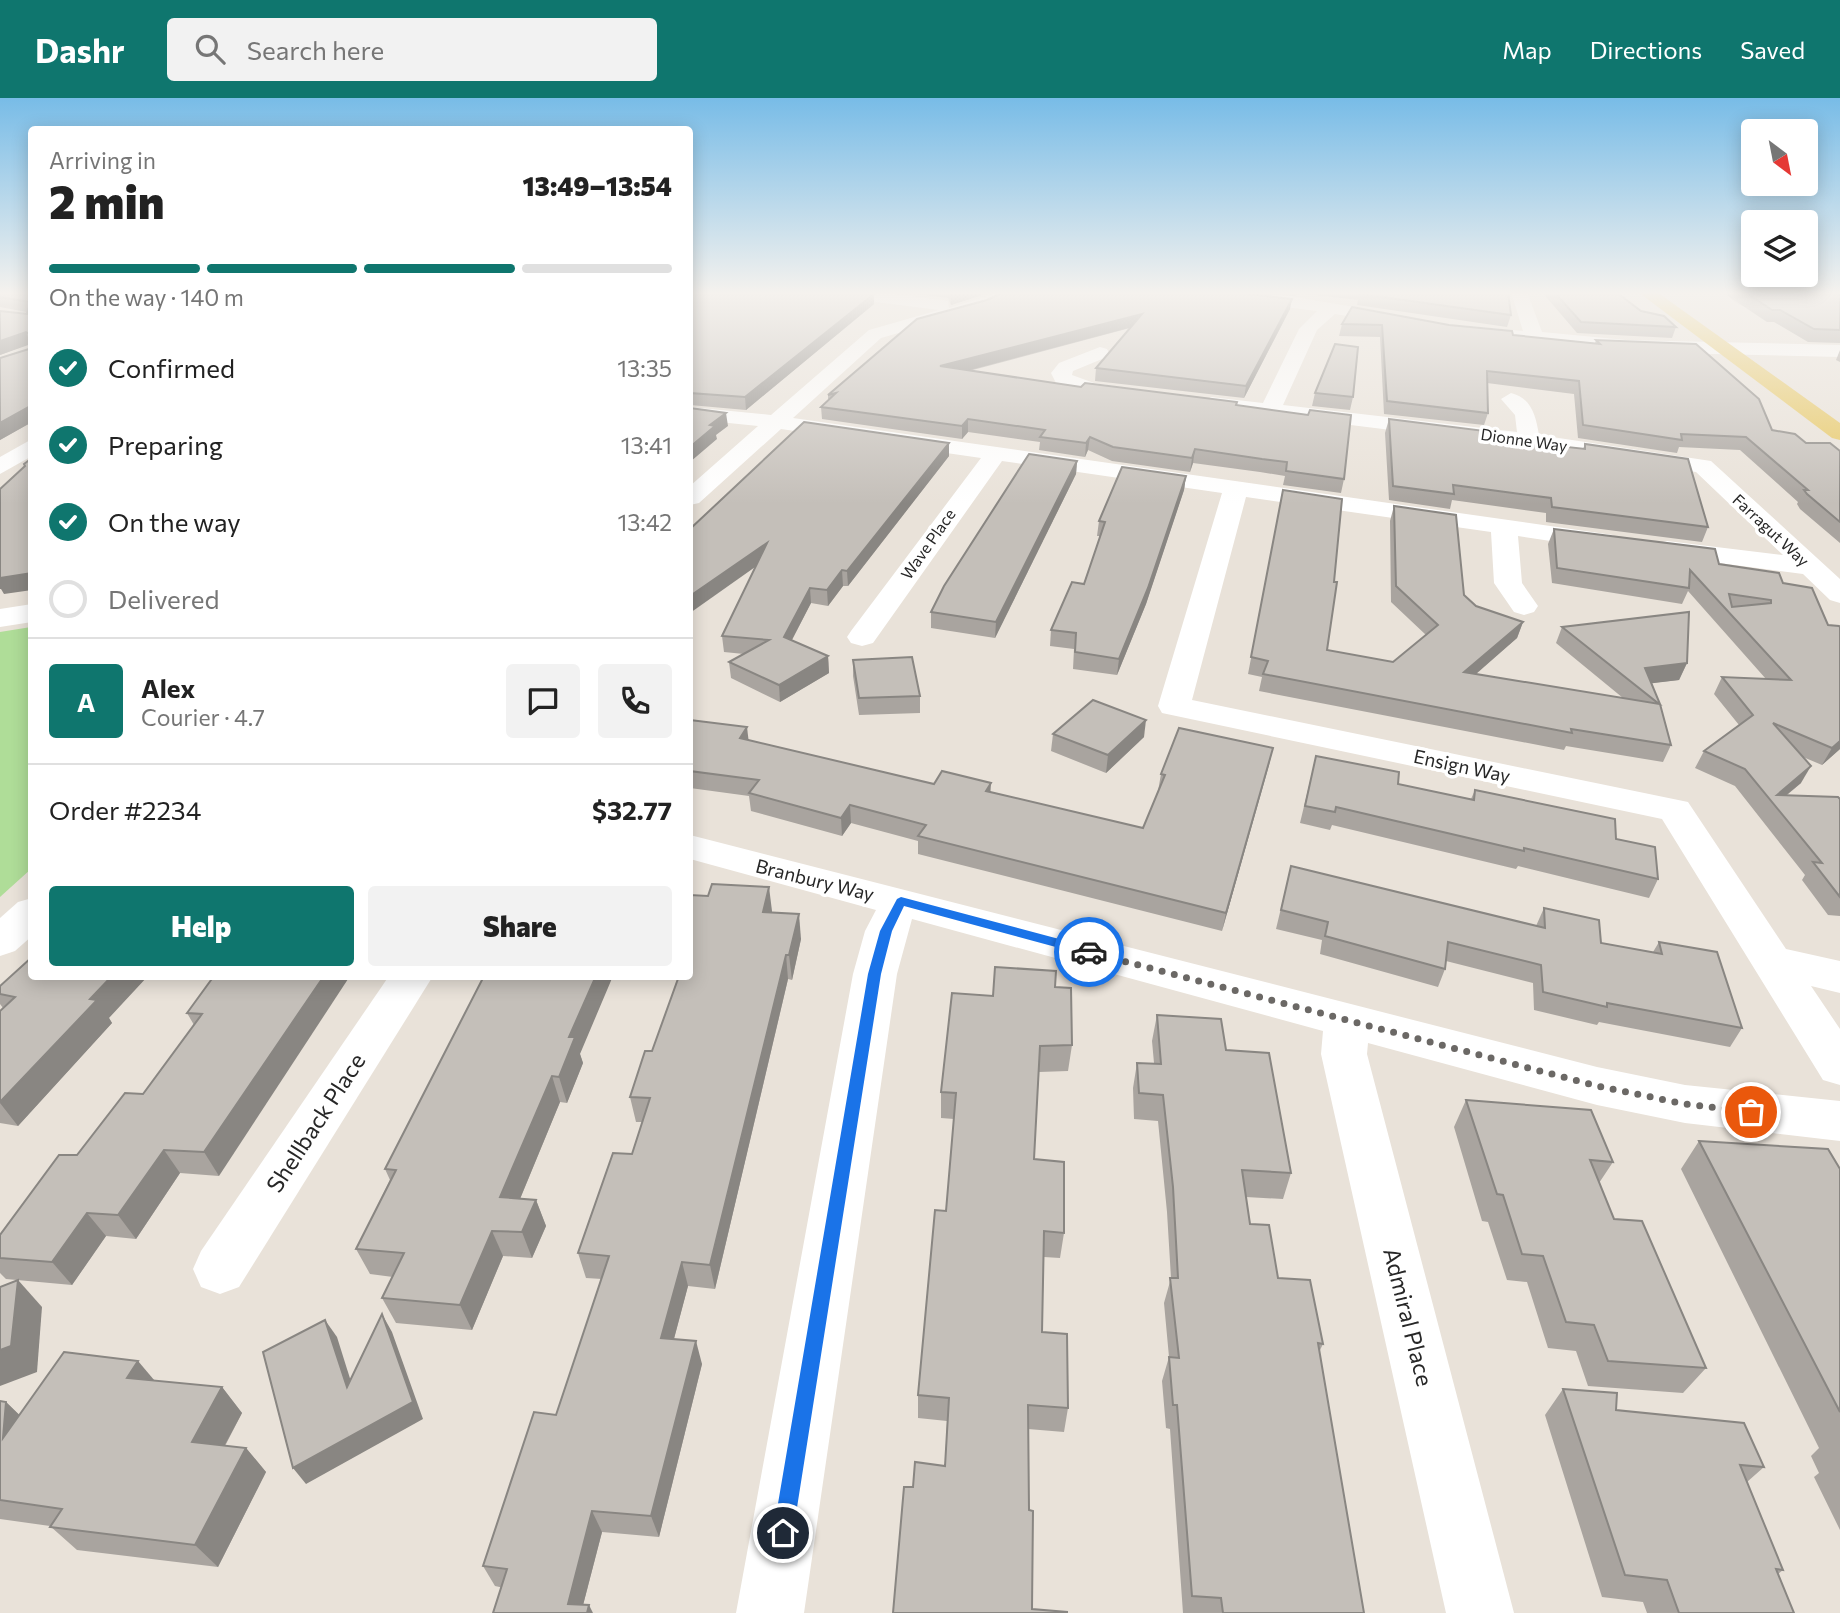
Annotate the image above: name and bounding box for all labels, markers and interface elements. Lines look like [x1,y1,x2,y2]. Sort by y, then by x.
search box [167,18,657,81]
text: Dashr [35,29,125,70]
icon: search [191,30,229,68]
text: Search here [247,34,384,65]
text: Map [1502,35,1552,64]
text: Directions [1590,35,1702,64]
text: Saved [1740,35,1805,64]
north arrow [1741,119,1818,196]
map controls [1741,119,1818,287]
text: Arriving in [49,146,156,174]
text: 13:49–13:54 [522,170,672,201]
text: 2 min [49,172,165,228]
button: layers [1741,210,1818,287]
text: On the way · 140 m [49,283,244,311]
icon: check [49,349,87,387]
text: Confirmed [108,352,235,383]
text: 13:35 [617,354,672,382]
street label: Dionne Way [1480,424,1569,455]
icon: check [49,426,87,464]
text: Preparing [108,429,223,460]
text: 13:41 [621,431,672,459]
street label: Farragut Way [1729,489,1813,570]
icon: check [49,503,87,541]
street label: Wave Place [896,505,959,583]
text: On the way [108,506,241,537]
text: 13:42 [617,508,672,536]
text: Delivered [108,583,219,614]
button: chat [506,664,580,738]
button: phone [598,664,672,738]
text: Alex [141,672,195,703]
text: A [77,686,95,717]
text: Courier · 4.7 [141,703,265,731]
street label: Ensign Way [1412,744,1513,787]
text: Order #2234 [49,794,201,825]
text: $32.77 [592,794,672,825]
street label: Branbury Way [753,854,877,905]
button: Help [49,886,354,966]
button: Share [368,886,672,966]
courier [1054,917,1124,987]
icon: car [1070,933,1108,971]
street label: Shellback Place [260,1048,371,1197]
pin [1721,1082,1781,1142]
icon: bag [1732,1093,1770,1131]
street label: Admiral Place [1378,1245,1440,1389]
pin [753,1503,813,1563]
icon: home [764,1514,802,1552]

